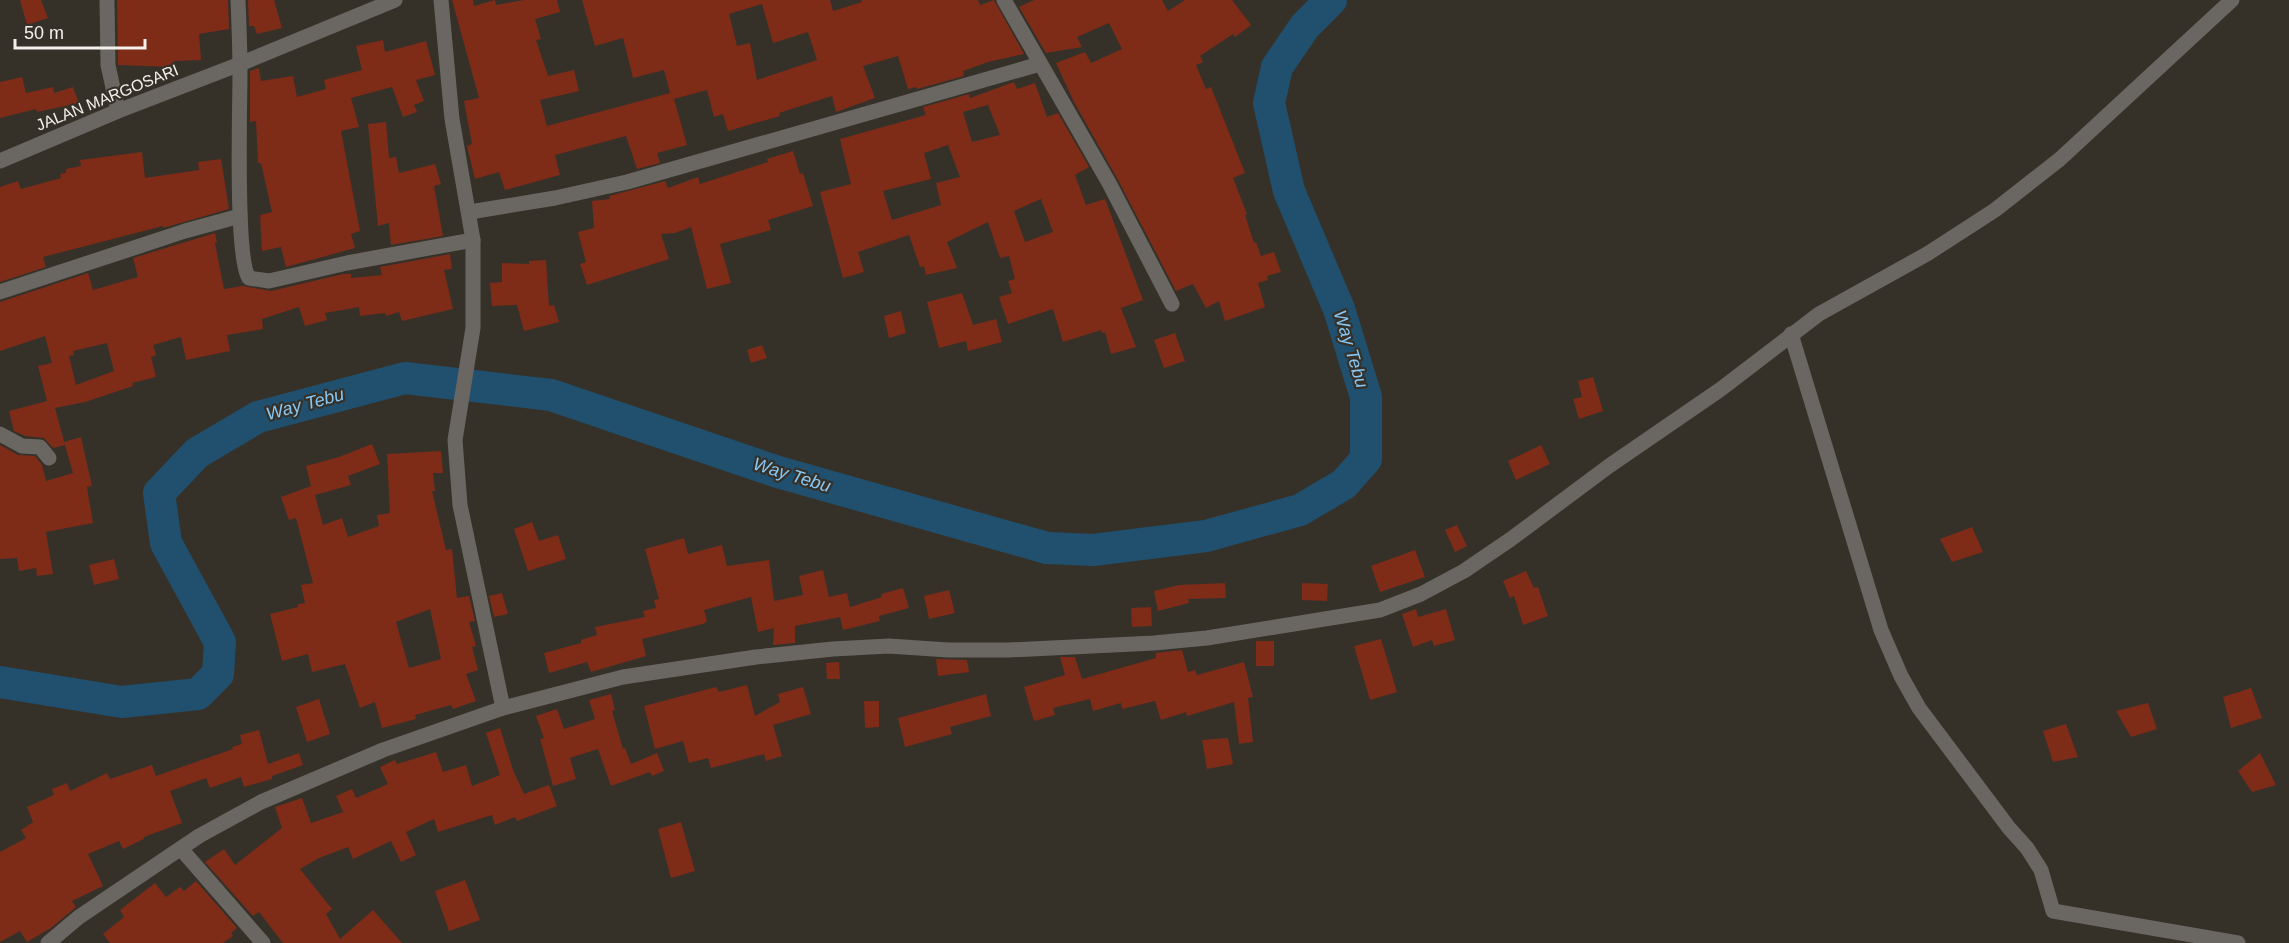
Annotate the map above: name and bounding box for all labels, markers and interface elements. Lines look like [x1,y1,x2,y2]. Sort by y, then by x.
scale bar [15,12,146,50]
text: 50 m [24,23,64,43]
street label: JALAN MARGOSARI [34,61,181,134]
water label: Way Tebu [1330,308,1372,390]
water label: Way Tebu [264,384,346,424]
water label: Way Tebu [751,454,833,496]

